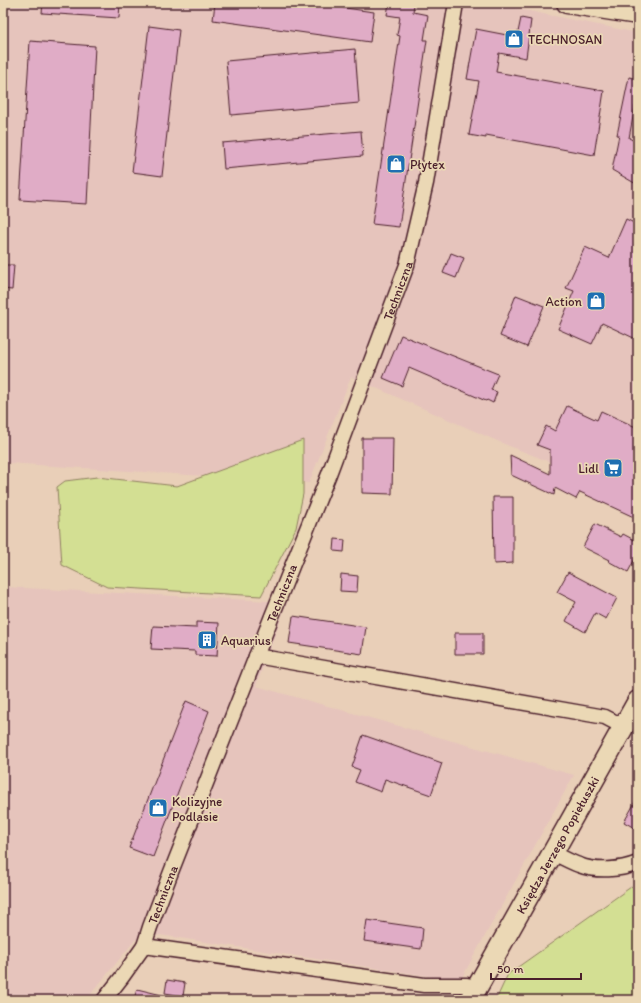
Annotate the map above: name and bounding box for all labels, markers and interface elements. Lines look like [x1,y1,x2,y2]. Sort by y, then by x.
shop icon: TECHNOSAN [503,28,525,50]
place label: TECHNOSAN [528,32,602,47]
shop icon: Płytex [385,153,407,175]
place label: Płytex [410,157,445,172]
street label: Techniczna [380,260,415,322]
shop icon: Action [585,290,607,312]
place label: Action [545,294,583,309]
supermarket icon: Lidl [602,457,624,479]
place label: Lidl [578,461,599,476]
street label: Techniczna [263,561,300,624]
building icon: Aquarius [196,629,218,651]
place label: Aquarius [221,633,271,648]
street label: Księdza Jerzego Popiełuszki [513,773,602,916]
place label: Kolizyjne Podlasie [172,794,222,824]
shop icon: Kolizyjne Podlasie [147,797,169,819]
street label: Techniczna [144,863,181,926]
scale bar [491,955,581,981]
text: 50 m [497,962,523,976]

